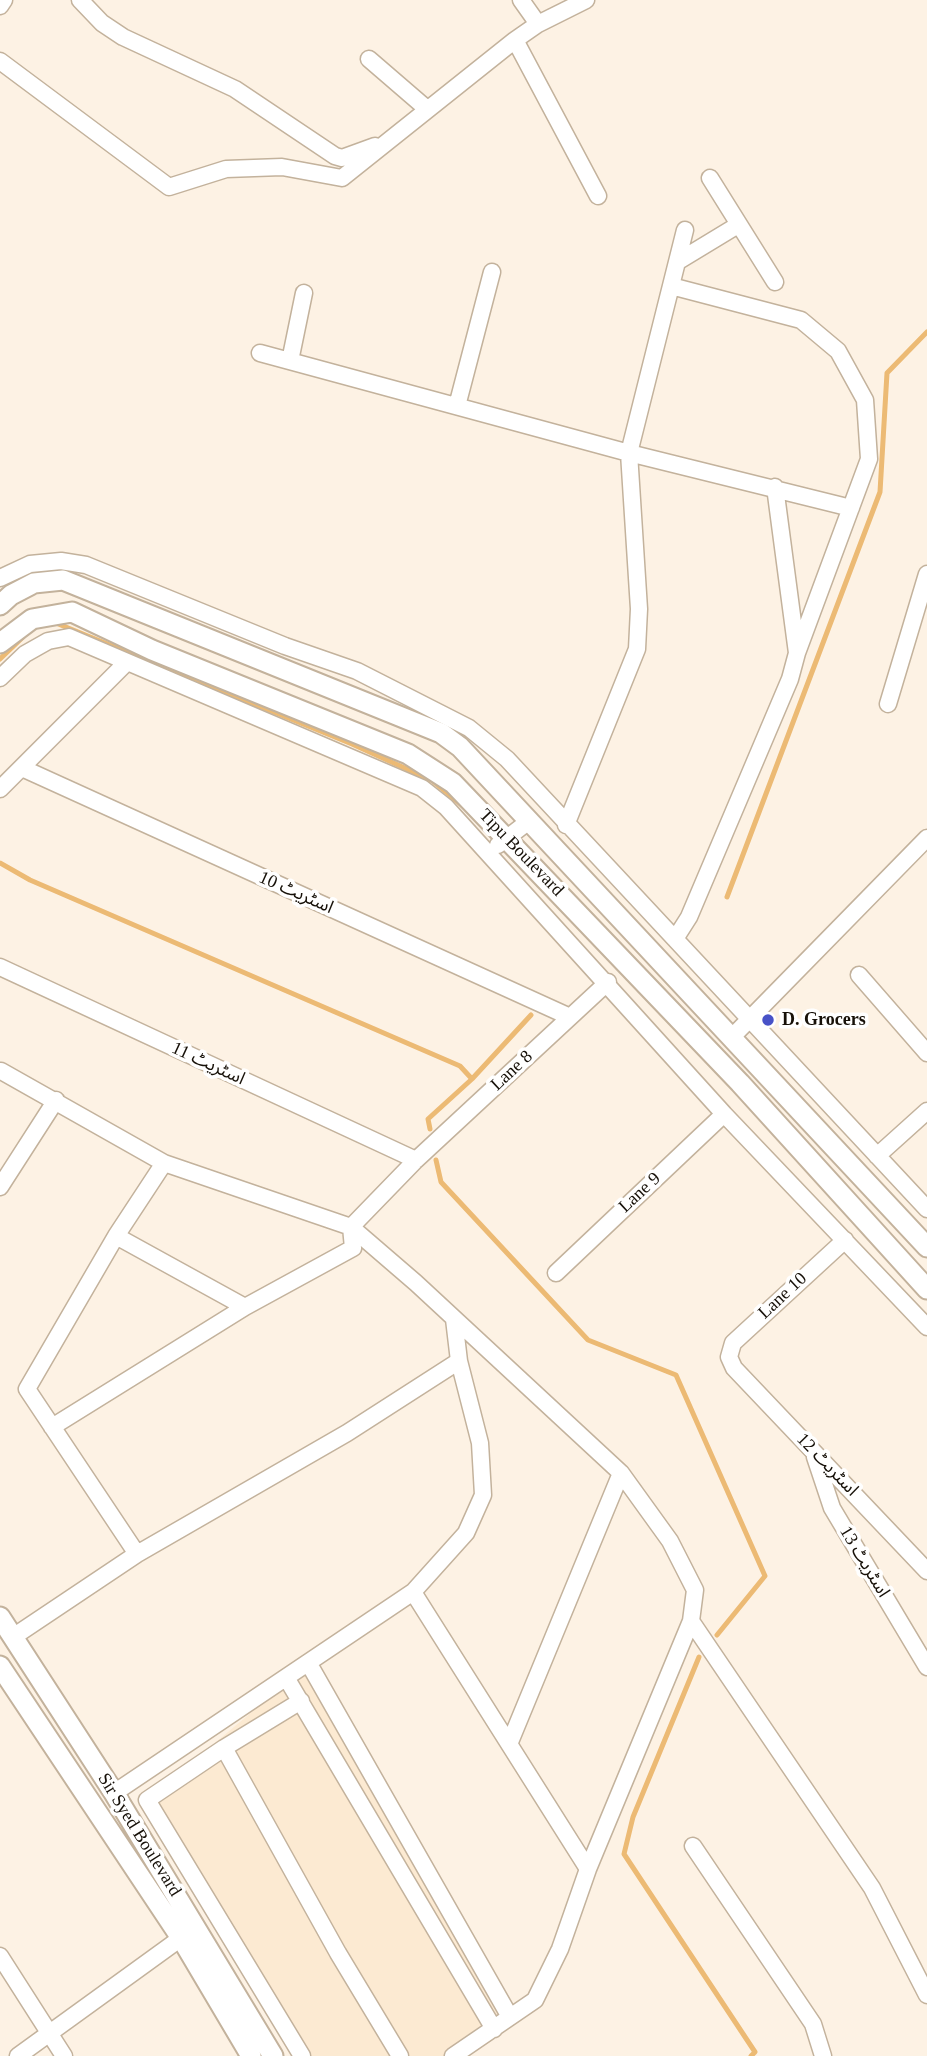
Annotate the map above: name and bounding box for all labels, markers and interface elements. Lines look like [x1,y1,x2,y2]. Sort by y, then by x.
street label: Tipu Boulevard [474,805,568,901]
street label: اسٹریٹ 10 [255,867,337,919]
place label: D. Grocers [782,1009,866,1031]
marker: D. Grocers [760,1012,776,1028]
street label: اسٹریٹ 11 [168,1038,248,1090]
street label: Lane 8 [487,1046,537,1096]
street label: Lane 9 [615,1168,665,1218]
street label: Lane 10 [754,1268,812,1324]
street label: اسٹریٹ 12 [792,1429,862,1501]
street label: اسٹریٹ 13 [834,1522,894,1602]
street label: Sir Syed Boulevard [92,1769,186,1901]

